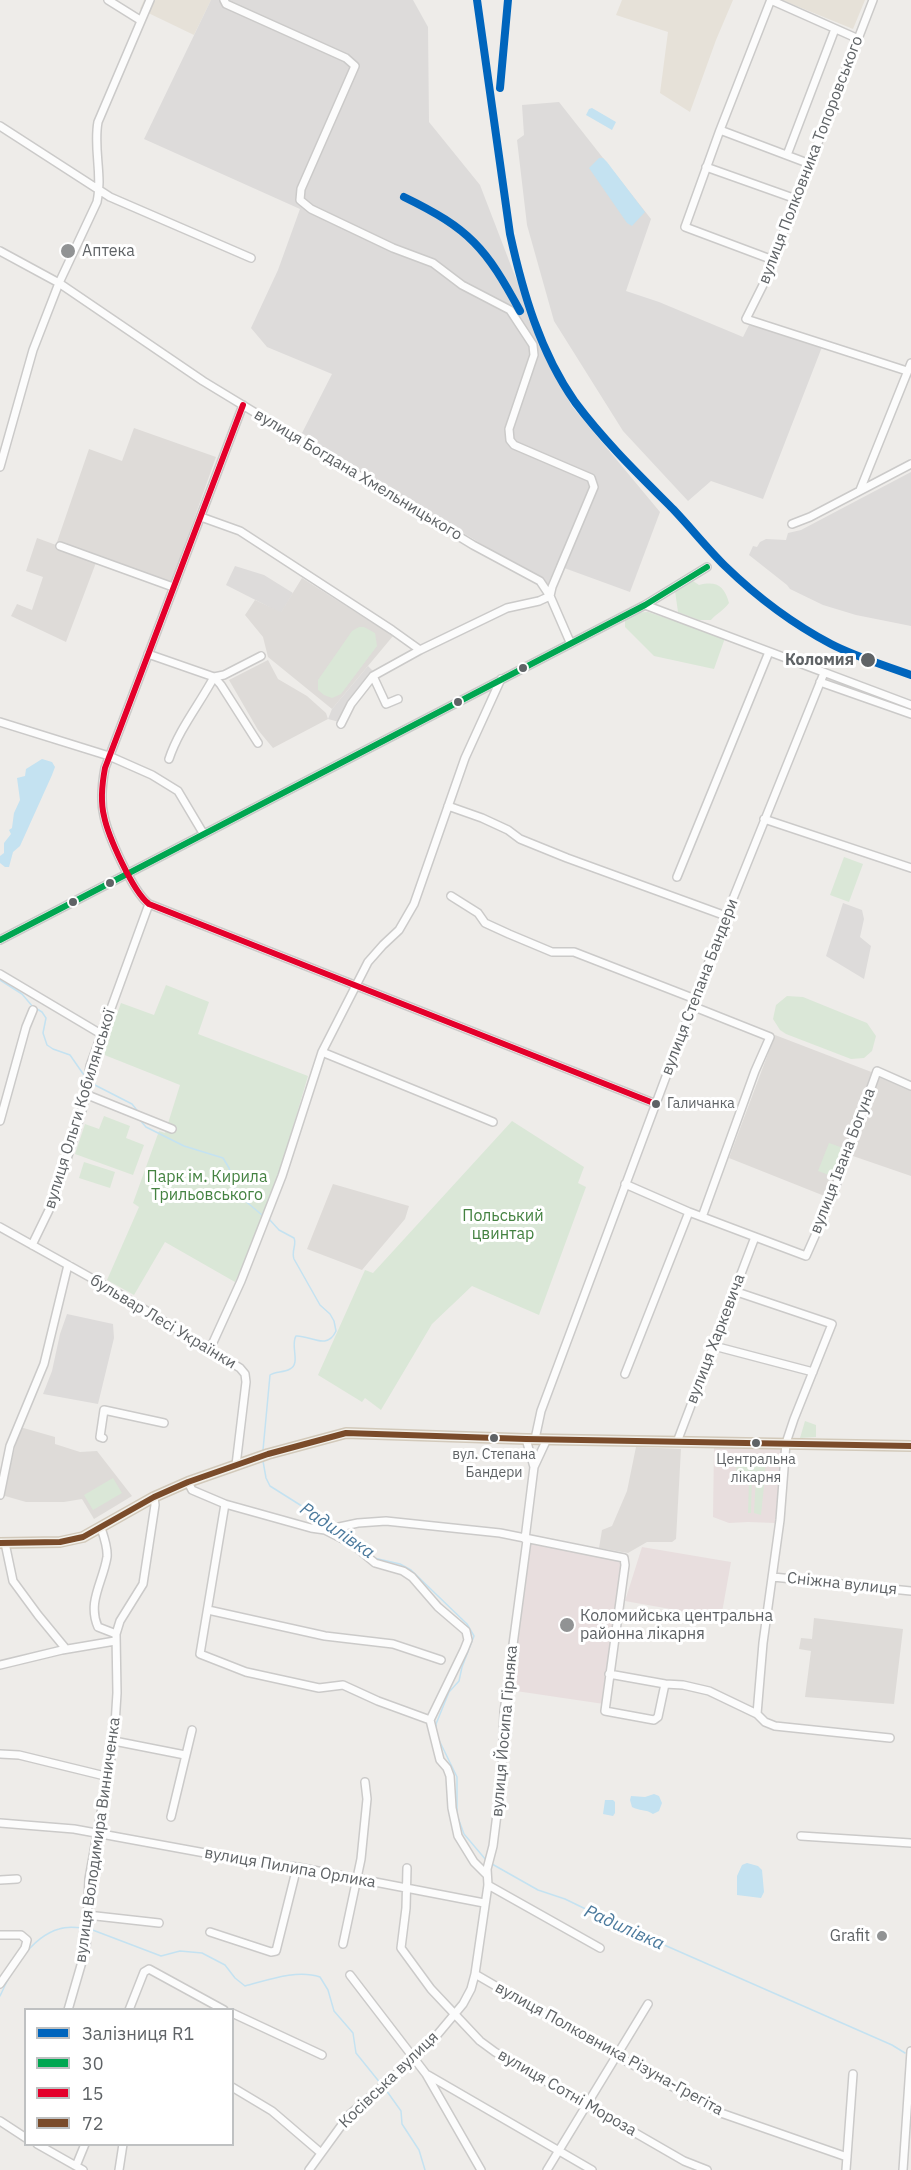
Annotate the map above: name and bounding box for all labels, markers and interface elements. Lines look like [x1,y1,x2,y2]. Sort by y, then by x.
street label: вулиця Полковника Топоровського [755,33,867,287]
place label: Аптека [82,241,135,261]
marker: Аптека [59,242,77,260]
street label: вулиця Богдана Хмельницького [251,405,465,545]
place label: Коломия [785,650,854,670]
marker: Коломия [859,651,877,669]
unlabelled marker [517,662,529,674]
unlabelled marker [452,696,464,708]
unlabelled marker [104,877,116,889]
unlabelled marker [67,896,79,908]
street label: вулиця Степана Бандери [657,896,743,1078]
street label: вулиця Ольги Кобилянської [40,1007,120,1211]
street label: вулиця Івана Богуна [806,1085,880,1237]
place label: Галичанка [667,1096,735,1112]
marker: Галичанка [650,1098,662,1110]
park label: Парк ім. Кирила Трильовського [147,1167,267,1205]
park label: Польський цвинтар [462,1206,544,1244]
street label: бульвар Лесі Українки [86,1271,240,1373]
street label: вулиця Харкевича [682,1272,750,1406]
marker: вул. Степана Бандери [488,1432,500,1444]
marker: Центральна лікарня [750,1437,762,1449]
place label: вул. Степана Бандери [452,1447,536,1480]
place label: Центральна лікарня [716,1452,796,1484]
water label: Радилівка [296,1498,378,1564]
street label: Сніжна вулиця [786,1569,898,1599]
place label: Коломийська центральна районна лікарня [580,1606,773,1644]
marker: Коломийська центральна районна лікарня [558,1616,576,1634]
street label: вулиця Йосипа Гірняка [488,1644,522,1818]
street label: вулиця Володимира Винниченка [71,1716,125,1964]
street label: вулиця Пилипа Орлика [203,1843,377,1893]
water label: Радилівка [581,1901,667,1955]
place label: Grafit [830,1926,870,1946]
marker: Grafit [875,1929,889,1943]
street label: вулиця Полковника Різуна-Грегіта [492,1978,726,2120]
legend [24,2008,234,2146]
text: Залізниця R1 [82,2022,194,2045]
street label: Косівська вулиця [335,2028,443,2132]
street label: вулиця Сотні Мороза [494,2045,640,2141]
text: 30 [82,2052,104,2075]
text: 15 [82,2082,104,2105]
text: 72 [82,2112,104,2135]

